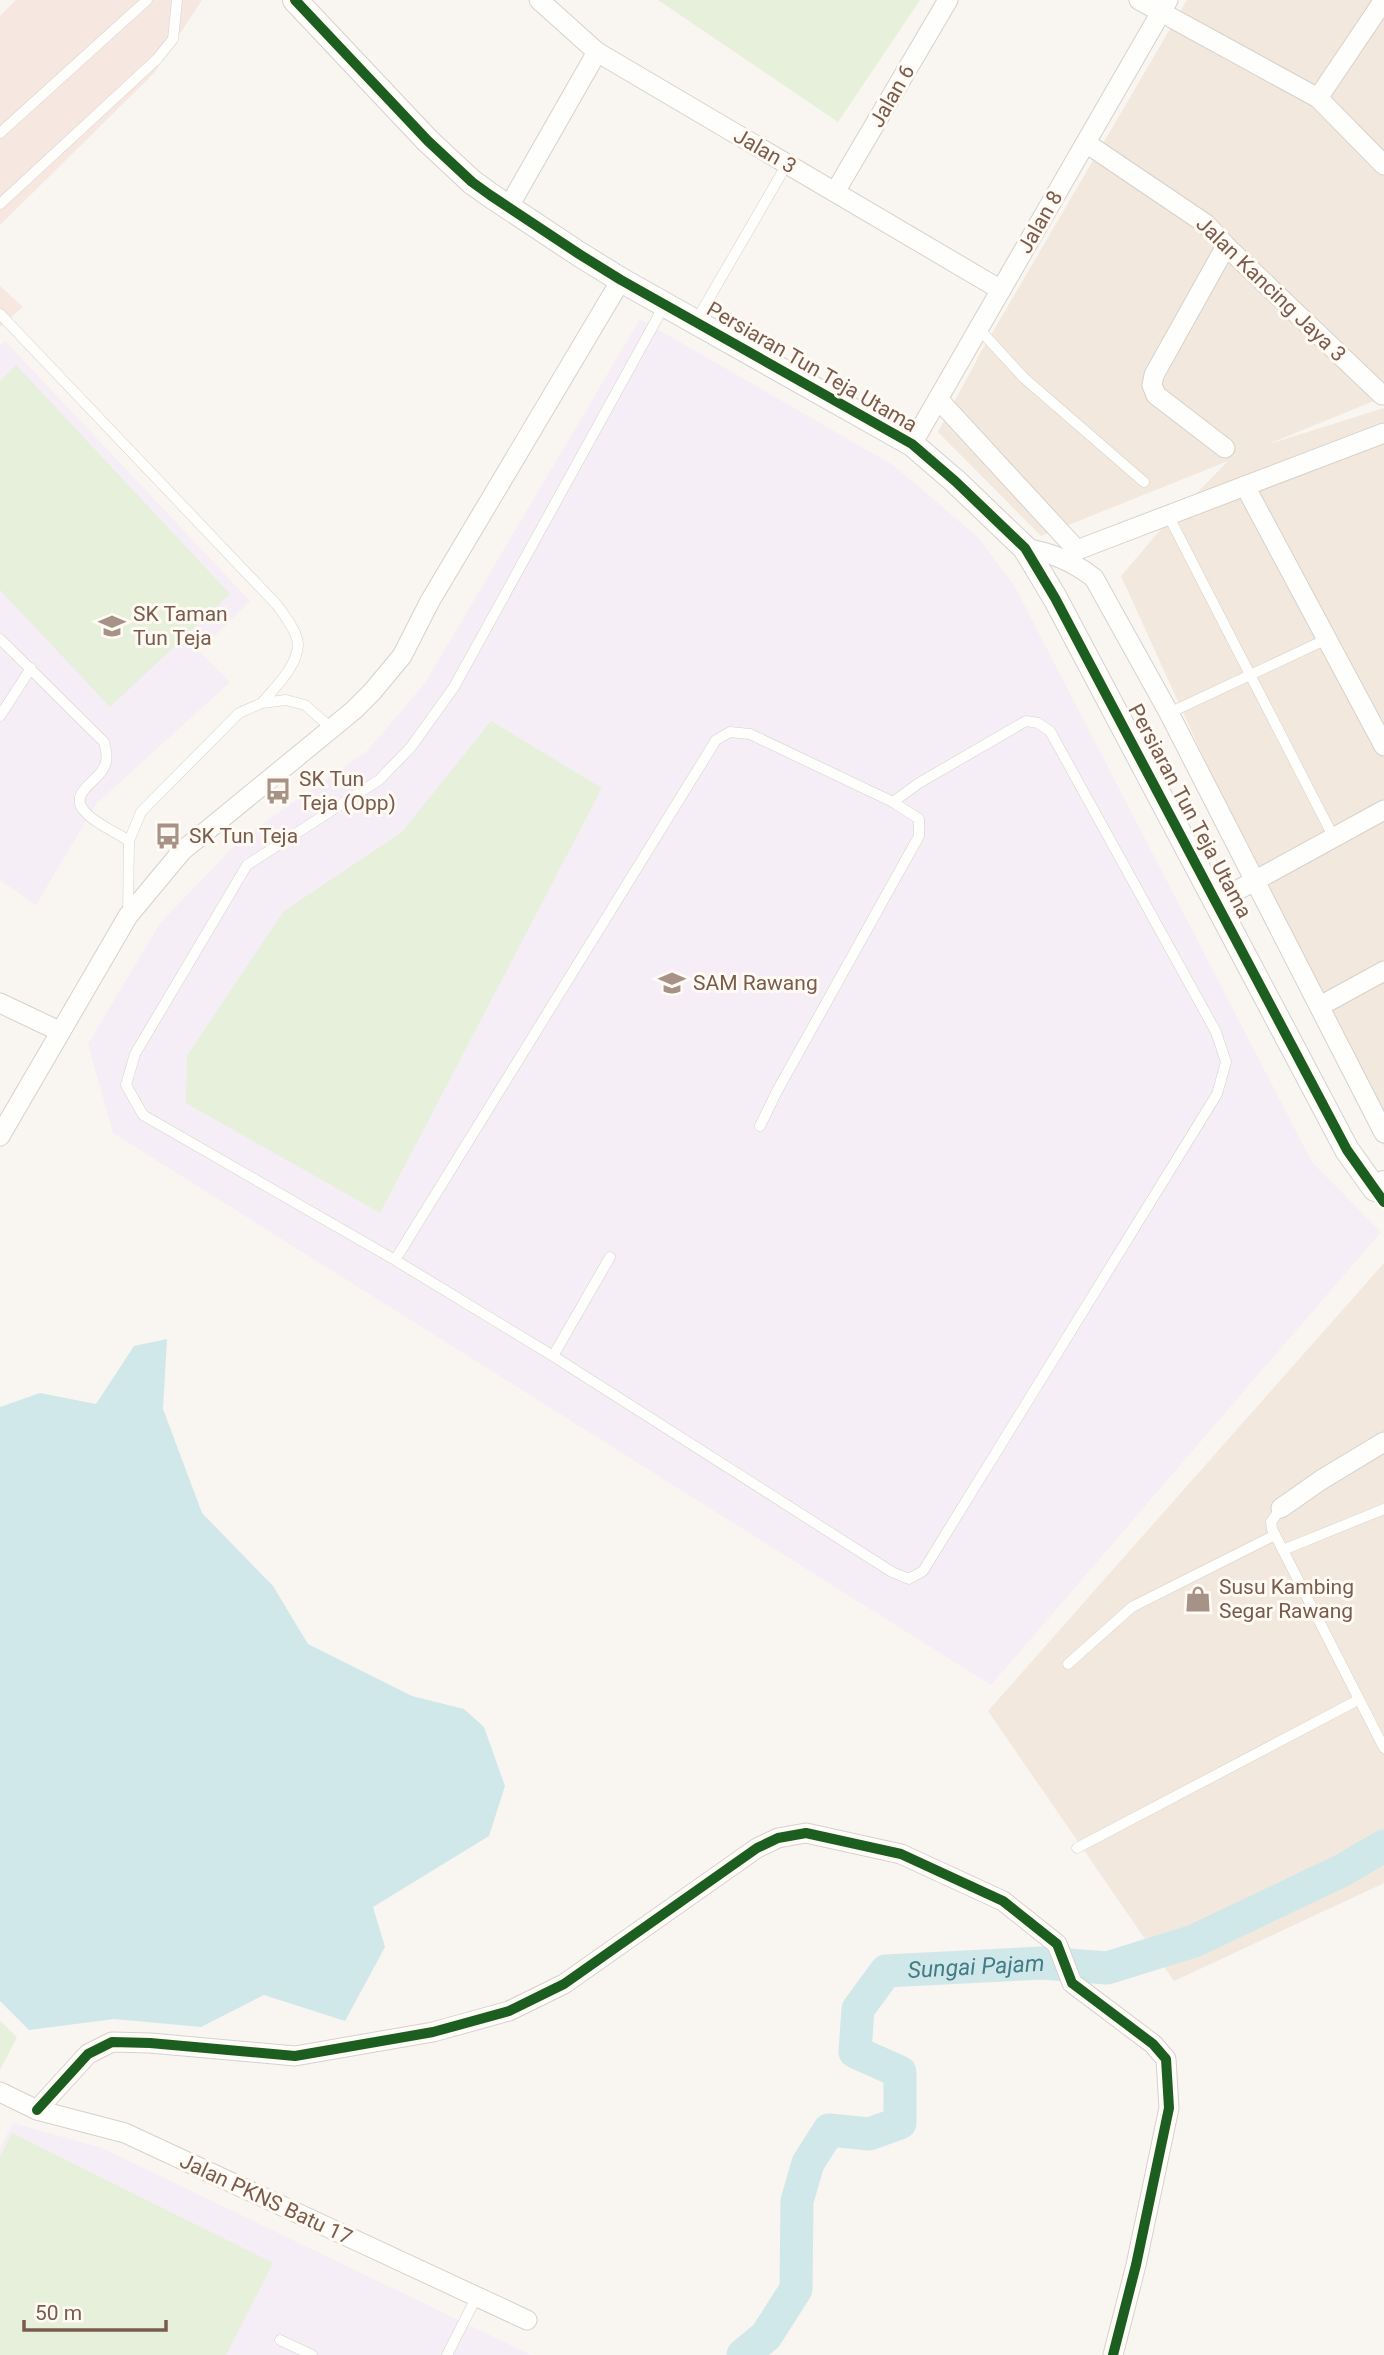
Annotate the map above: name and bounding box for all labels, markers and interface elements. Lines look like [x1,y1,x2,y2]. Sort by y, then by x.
street label: Jalan 6 [865,60,919,132]
street label: Jalan 3 [729,124,801,178]
street label: Jalan 8 [1013,186,1067,258]
street label: Jalan Kancing Jaya 3 [1191,211,1351,367]
street label: Persiaran Tun Teja Utama [703,297,921,437]
place label: SK Taman Tun Teja [133,602,228,650]
school or university icon: SK Taman Tun Teja [97,611,127,641]
street label: Persiaran Tun Teja Utama [1123,700,1257,922]
place label: SK Tun Teja (Opp) [299,767,396,815]
bus stop icon: SK Tun Teja (Opp) [263,776,293,806]
bus stop icon: SK Tun Teja [153,821,183,851]
place label: SK Tun Teja [189,824,298,848]
school or university icon: SAM Rawang [657,968,687,998]
place label: SAM Rawang [693,971,818,995]
place label: Susu Kambing Segar Rawang [1219,1575,1354,1623]
shop icon: Susu Kambing Segar Rawang [1183,1584,1213,1614]
water label: Sungai Pajam [907,1950,1045,1984]
street label: Jalan PKNS Batu 17 [176,2149,356,2249]
scale bar [24,2288,166,2332]
text: 50 m [35,2301,82,2325]

